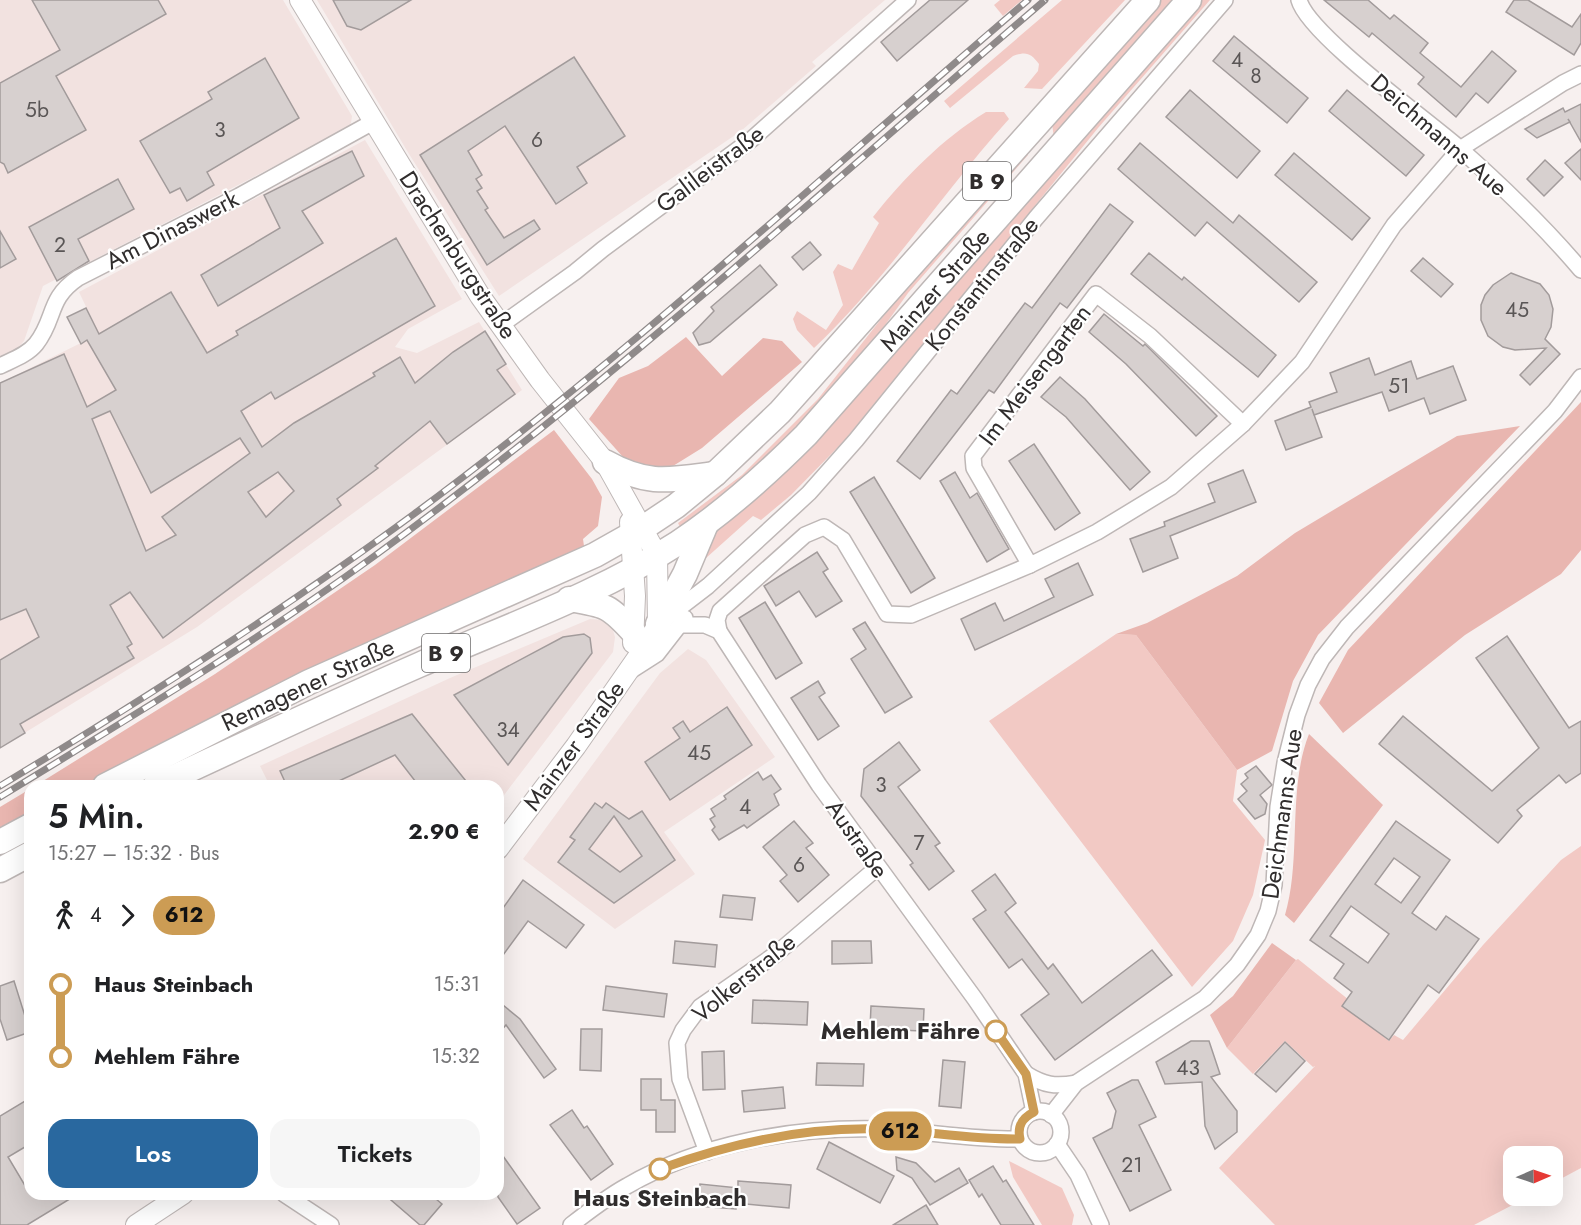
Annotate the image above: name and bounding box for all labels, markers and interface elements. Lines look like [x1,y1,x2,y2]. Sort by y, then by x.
house number: 4 [1231,45,1243,75]
house number: 8 [1250,61,1262,91]
street label: Deichmanns Aue [1363,65,1516,204]
house number: 5b [25,95,49,125]
house number: 3 [214,115,226,145]
street label: Galileistraße [648,116,771,221]
house number: 6 [531,125,543,155]
road number: B 9 [963,162,1011,200]
street label: Drachenburgstraße [391,164,526,346]
street label: Am Dinaswerk [99,181,245,278]
street label: Konstantinstraße [916,209,1047,358]
street label: Mainzer Straße [871,220,998,359]
house number: 2 [54,230,66,260]
house number: 45 [1505,295,1529,325]
street label: Im Meisengarten [970,297,1099,453]
house number: 51 [1388,371,1410,401]
street label: Remagener Straße [216,629,400,740]
road number: B 9 [422,634,470,672]
street label: Mainzer Straße [514,674,633,818]
house number: 34 [496,715,520,745]
street label: Deichmanns Aue [1252,727,1311,901]
house number: 45 [687,738,711,768]
house number: 3 [875,770,887,800]
house number: 4 [739,792,751,822]
street label: Austraße [818,792,897,885]
text: 5 Min. [48,793,145,840]
text: 2.90 € [408,815,480,847]
house number: 7 [913,828,925,858]
text: 15:27 – 15:32 · Bus [48,839,219,868]
house number: 6 [793,850,805,880]
icon: walk [48,899,81,932]
icon: forward [111,899,144,932]
text: 612 [165,900,203,930]
text: 4 [90,901,102,930]
street label: Volkerstraße [684,925,803,1030]
text: Haus Steinbach [94,968,253,1000]
text: 15:31 [434,970,480,999]
place label: Mehlem Fähre [821,1013,980,1048]
marker: Mehlem Fähre [985,1020,1007,1042]
text: Mehlem Fähre [94,1040,240,1072]
text: 15:32 [431,1042,480,1071]
house number: 43 [1176,1053,1200,1083]
line badge: 612 [866,1112,934,1150]
text: 612 [881,1116,919,1146]
button: Los [48,1119,258,1188]
button: Tickets [270,1119,480,1188]
north arrow [1503,1146,1563,1206]
map controls [1503,1146,1563,1206]
house number: 21 [1121,1150,1143,1180]
marker: Haus Steinbach [649,1158,671,1180]
place label: Haus Steinbach [573,1180,747,1215]

